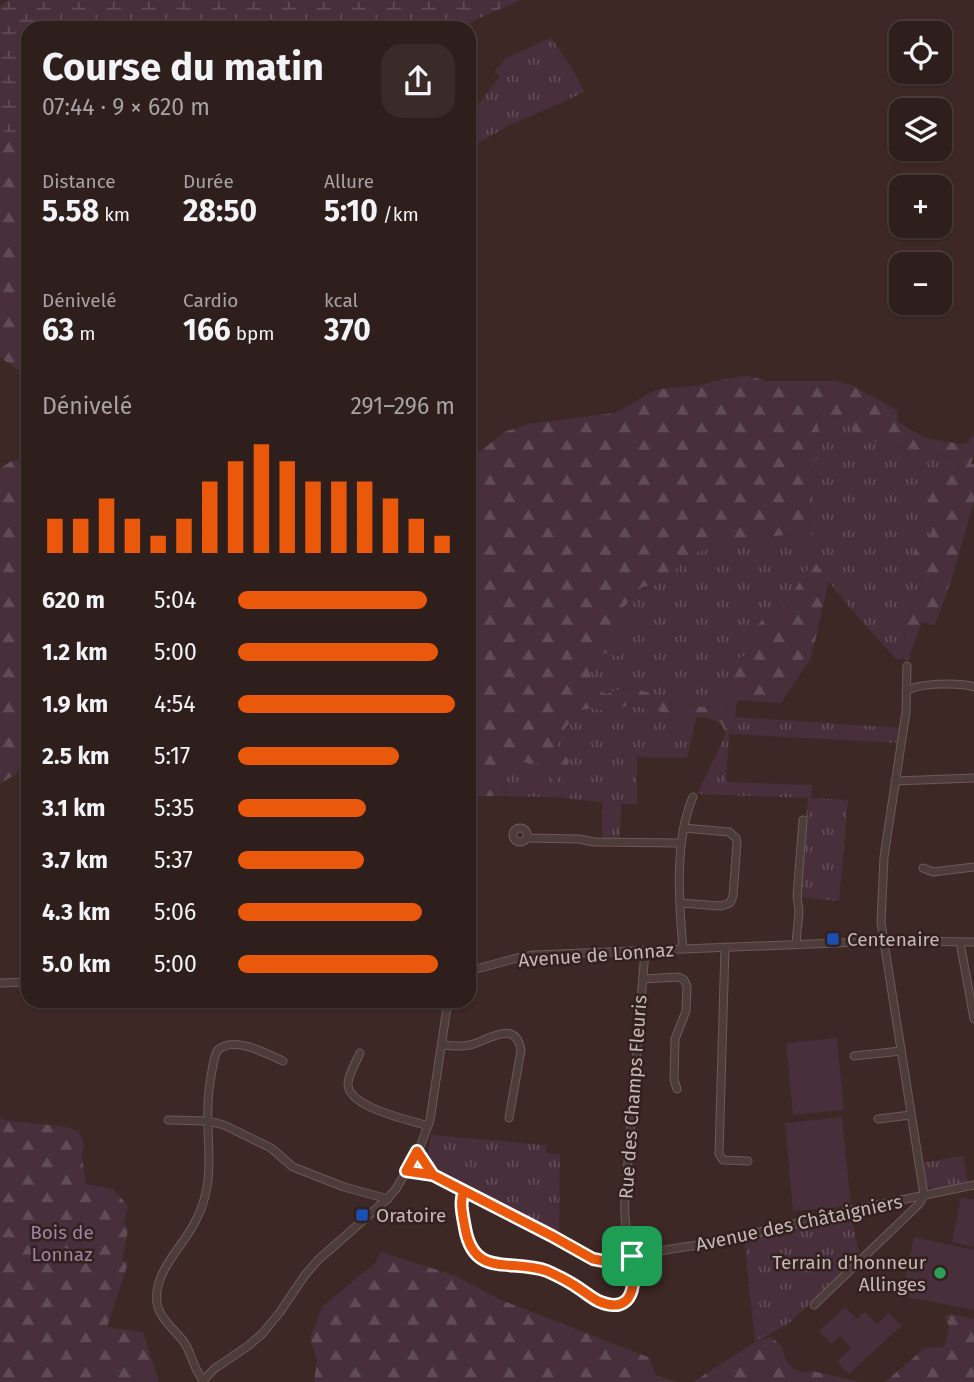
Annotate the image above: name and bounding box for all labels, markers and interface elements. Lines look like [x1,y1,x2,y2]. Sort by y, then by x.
map controls [889,21,952,315]
button: locate [889,21,952,84]
text: Course du matin [42,44,324,90]
button: share [381,44,455,118]
text: 07:44 · 9 × 620 m [42,93,210,121]
button: layers [889,98,952,161]
text: Distance [42,170,116,193]
text: Durée [183,170,234,193]
text: Allure [324,170,374,193]
button: + [889,175,952,238]
text: 5.58 [42,193,99,229]
text: 28:50 [183,193,257,229]
text: 5:10 [324,193,378,229]
text: km [99,203,130,226]
text: /km [378,203,419,226]
button: − [889,252,952,315]
text: Dénivelé [42,289,117,312]
text: Cardio [183,289,238,312]
text: kcal [324,289,358,312]
text: 63 [42,312,74,348]
text: 166 [183,312,231,348]
text: 370 [324,312,371,348]
text: m [74,322,96,345]
text: bpm [231,322,275,345]
text: Dénivelé [42,392,132,420]
text: 291–296 m [350,392,455,420]
text: 620 m [42,586,105,614]
text: 5:04 [154,586,196,614]
text: 1.2 km [42,638,108,666]
text: 5:00 [154,638,197,666]
text: 1.9 km [42,690,108,718]
text: 4:54 [154,690,196,718]
text: 2.5 km [42,742,110,770]
text: 5:17 [154,742,190,770]
text: 3.1 km [42,794,105,822]
text: 5:35 [154,794,194,822]
text: 3.7 km [42,846,108,874]
text: 5:37 [154,846,193,874]
text: 4.3 km [42,898,110,926]
text: 5:06 [154,898,196,926]
place label: Centenaire [847,928,940,951]
marker: Centenaire [825,931,841,947]
street label: Avenue de Lonnaz [517,938,675,972]
text: 5.0 km [42,950,111,978]
text: 5:00 [154,950,197,978]
street label: Rue des Champs Fleuris [614,994,652,1200]
street label: Avenue des Châtaigniers [694,1190,905,1256]
place label: Oratoire [376,1204,446,1227]
marker: Oratoire [354,1207,370,1223]
park label: Bois de Lonnaz [30,1221,94,1266]
pin [602,1226,662,1286]
icon: arrive [613,1237,651,1275]
place label: Terrain d'honneur Allinges [772,1251,927,1296]
marker: Terrain d'honneur Allinges [932,1265,948,1281]

